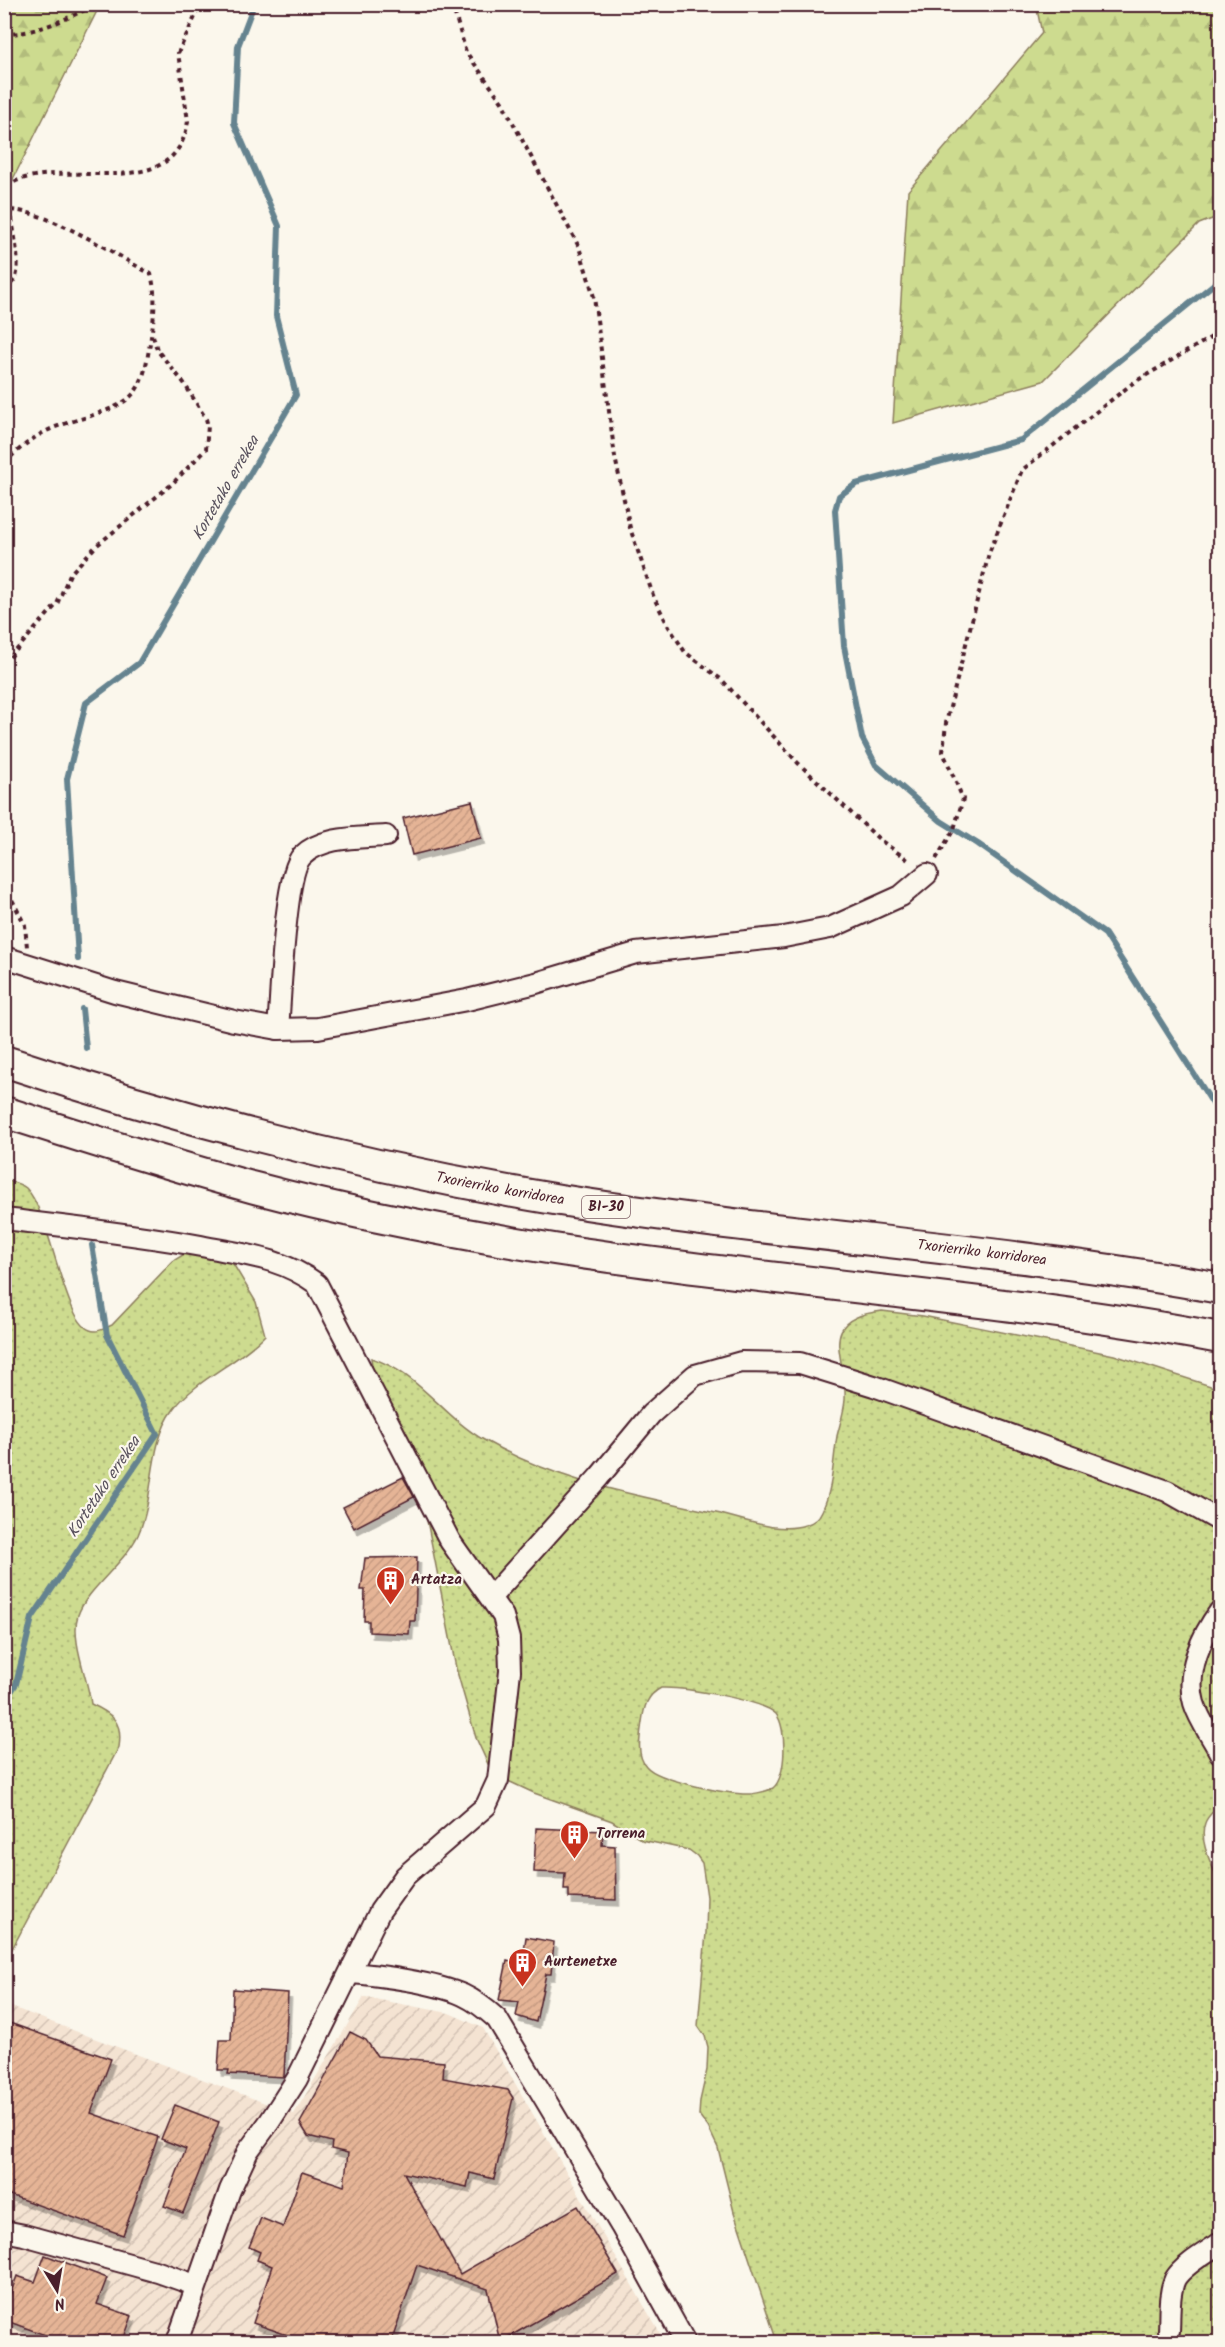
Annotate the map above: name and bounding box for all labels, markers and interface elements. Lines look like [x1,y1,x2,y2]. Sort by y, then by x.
water label: Kortetako errekea [186,430,267,545]
street label: Txorierriko korridorea [434,1166,566,1213]
road number: BI-30 [582,1196,630,1218]
street label: Txorierriko korridorea [916,1233,1048,1273]
water label: Kortetako errekea [61,1430,148,1543]
building icon: Artatza [374,1564,406,1606]
place label: Artatza [411,1568,462,1592]
building icon: Torrena [559,1818,591,1860]
place label: Torrena [596,1822,645,1846]
building icon: Aurtenetxe [507,1946,539,1988]
place label: Aurtenetxe [544,1950,618,1974]
north arrow [27,2260,87,2320]
text: N [52,2290,67,2316]

